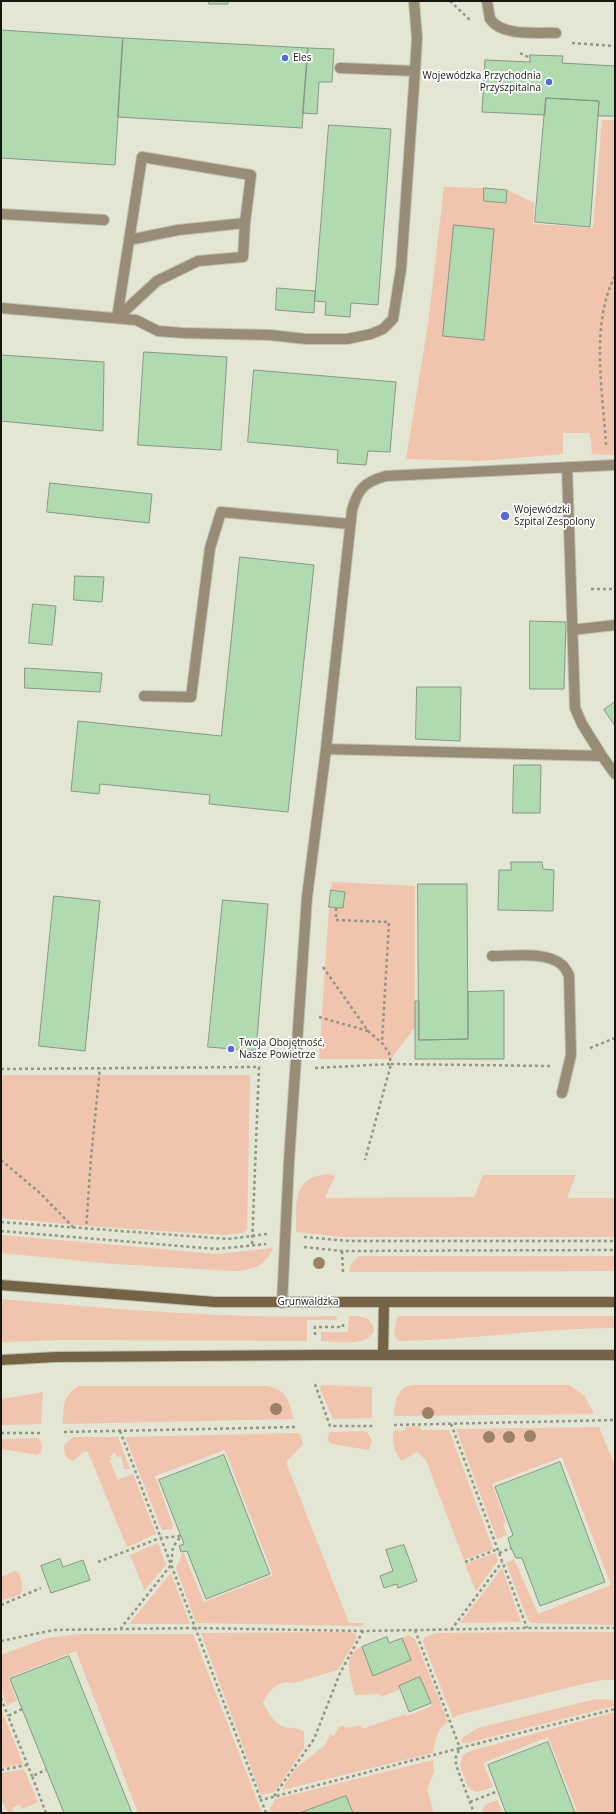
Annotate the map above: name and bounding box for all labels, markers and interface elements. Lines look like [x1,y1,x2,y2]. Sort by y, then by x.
place label: Eles [293,52,311,64]
marker: Eles [280,53,290,63]
place label: Wojewódzka Przychodnia Przyszpitalna [423,70,541,94]
marker: Wojewódzka Przychodnia Przyszpitalna [544,77,554,87]
place label: Wojewódzki Szpital Zespolony [514,504,595,528]
marker: Wojewódzki Szpital Zespolony [499,510,511,522]
place label: Twoja Obojętność, Nasze Powietrze [239,1037,325,1060]
marker: Twoja Obojętność, Nasze Powietrze [226,1044,236,1054]
street label: Grunwaldzka [277,1296,339,1308]

